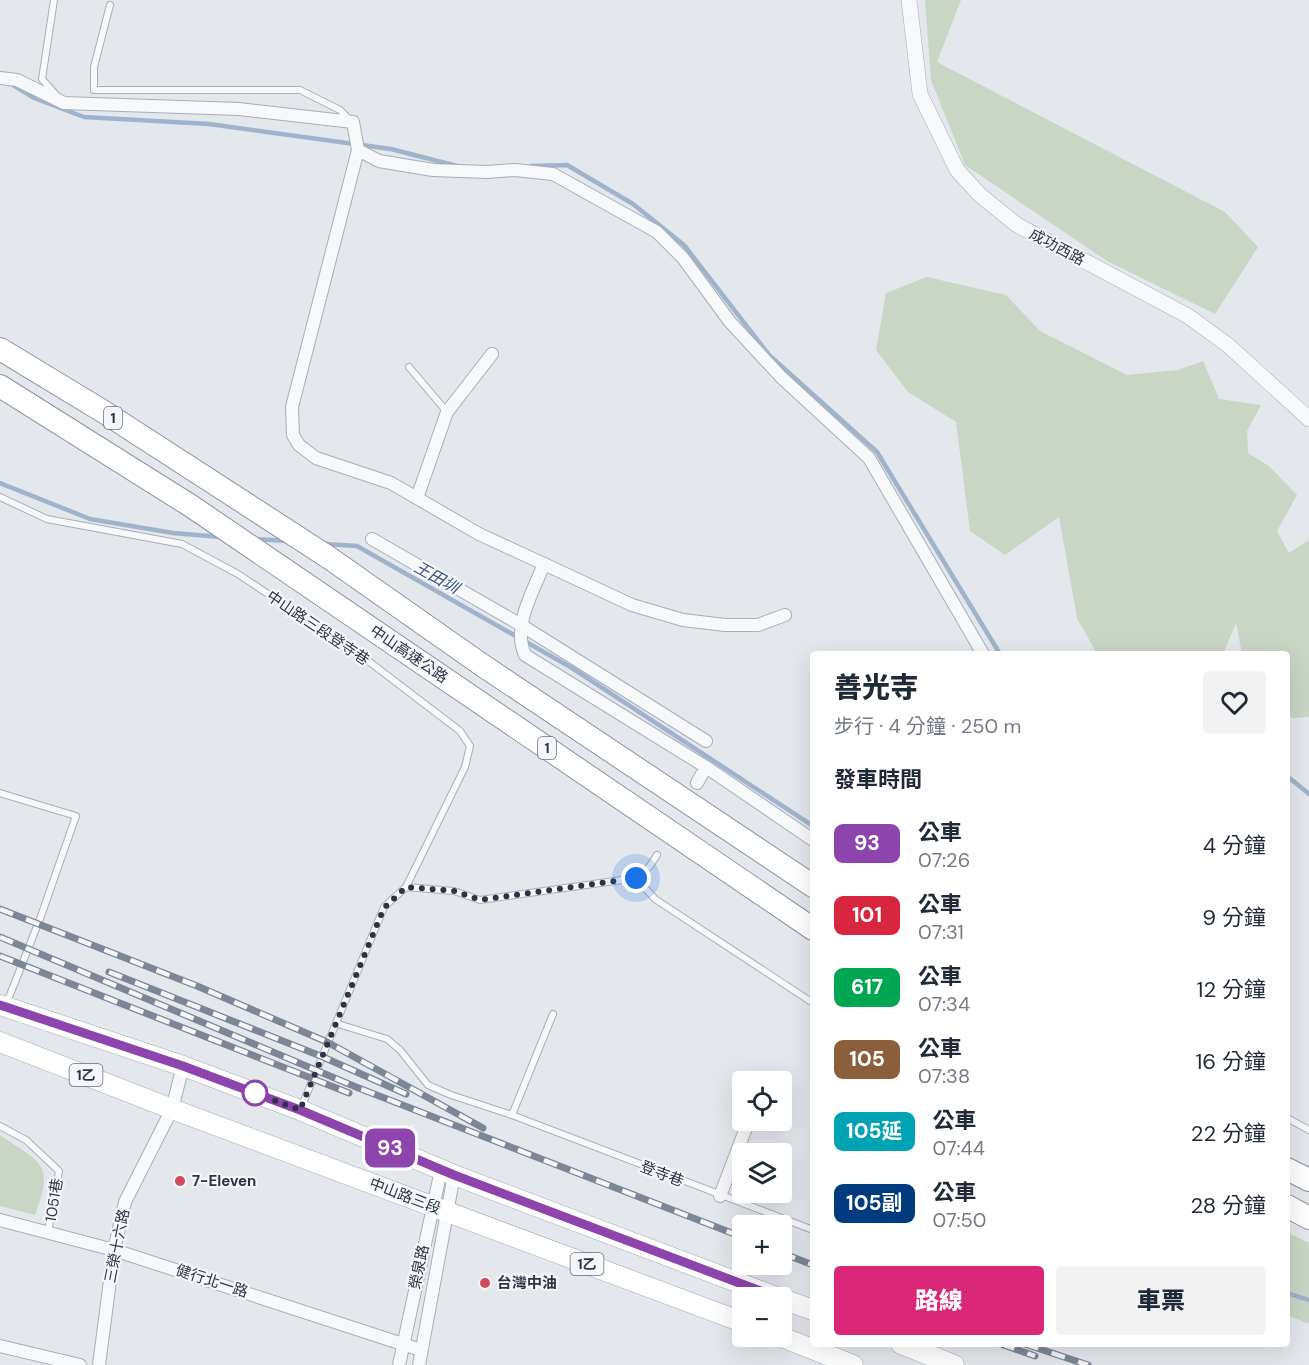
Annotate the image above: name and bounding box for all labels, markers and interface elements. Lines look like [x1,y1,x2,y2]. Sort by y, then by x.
street label: 成功西路 [1026,224,1088,270]
road number: 1 [104,407,122,429]
water label: 王田圳 [411,557,465,599]
street label: 中山路三段登寺巷 [263,586,373,670]
street label: 中山高速公路 [366,621,452,687]
text: 善光寺 [834,669,918,706]
button: heart [1203,671,1266,734]
text: 步行 · 4 分鐘 · 250 m [834,713,1021,739]
road number: 1 [538,737,556,759]
text: 發車時間 [834,765,922,794]
text: 公車 [918,818,962,847]
text: 93 [854,829,880,857]
text: 4 分鐘 [1203,831,1266,860]
text: 07:26 [918,847,970,873]
your location [621,863,651,893]
text: 公車 [918,890,962,919]
text: 101 [852,901,882,929]
text: 9 分鐘 [1202,903,1266,932]
text: 07:31 [918,919,964,945]
text: 公車 [918,962,962,991]
text: 617 [851,973,883,1001]
text: 12 分鐘 [1197,975,1266,1004]
text: 07:34 [918,991,970,1017]
text: 公車 [918,1034,962,1063]
text: 105 [849,1045,885,1073]
text: 16 分鐘 [1195,1047,1266,1076]
text: 07:38 [918,1063,970,1089]
road number: 1乙 [70,1064,103,1086]
map controls [732,1071,792,1347]
button: locate [732,1071,792,1131]
unlabelled marker [242,1080,268,1106]
text: 公車 [933,1106,977,1135]
text: 105延 [846,1117,903,1145]
text: 22 分鐘 [1191,1119,1266,1148]
line badge: 93 [363,1128,417,1168]
text: 93 [377,1134,403,1162]
text: 07:44 [933,1135,985,1161]
button: layers [732,1143,792,1203]
street label: 登寺巷 [637,1157,687,1191]
place label: 7-Eleven [192,1171,256,1191]
street label: 中山路三段 [366,1173,444,1219]
marker: 7-Eleven [173,1174,187,1188]
street label: 1051巷 [41,1177,67,1223]
text: 公車 [933,1178,977,1207]
text: 105副 [846,1189,903,1217]
text: 28 分鐘 [1190,1191,1266,1220]
street label: 三榮十六路 [100,1207,134,1285]
text: 07:50 [933,1207,987,1233]
button: + [732,1215,792,1275]
street label: 榮泉路 [405,1243,433,1291]
road number: 1乙 [570,1253,604,1275]
street label: 健行北一路 [173,1260,251,1302]
button: 路線 [834,1266,1044,1335]
button: 車票 [1056,1266,1266,1335]
place label: 台灣中油 [497,1273,557,1293]
marker: 台灣中油 [478,1276,492,1290]
button: − [732,1287,792,1347]

